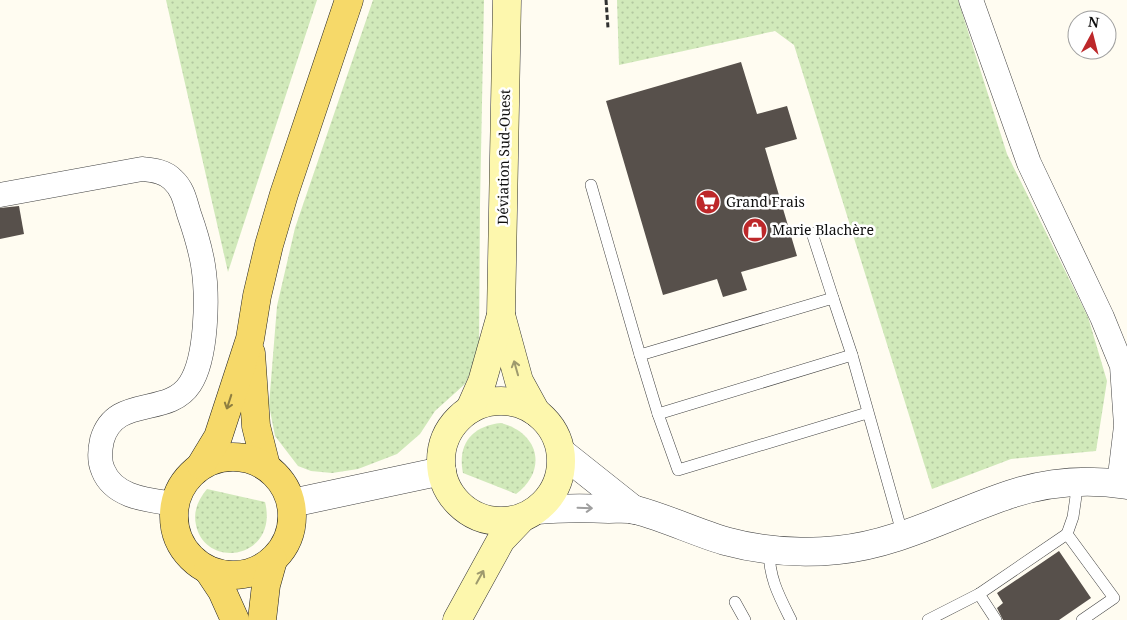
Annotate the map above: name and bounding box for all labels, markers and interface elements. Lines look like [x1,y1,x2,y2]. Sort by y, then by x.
north arrow [1067,10,1117,60]
text: N [1087,11,1100,32]
street label: Déviation Sud-Ouest [493,89,514,225]
supermarket icon: Grand Frais [695,189,721,215]
place label: Grand Frais [726,192,805,211]
shop icon: Marie Blachère [742,217,768,243]
place label: Marie Blachère [772,220,874,239]
one-way arrow [510,360,520,376]
one-way arrow [224,394,233,409]
one-way arrow [577,503,593,513]
one-way arrow [476,570,486,585]

